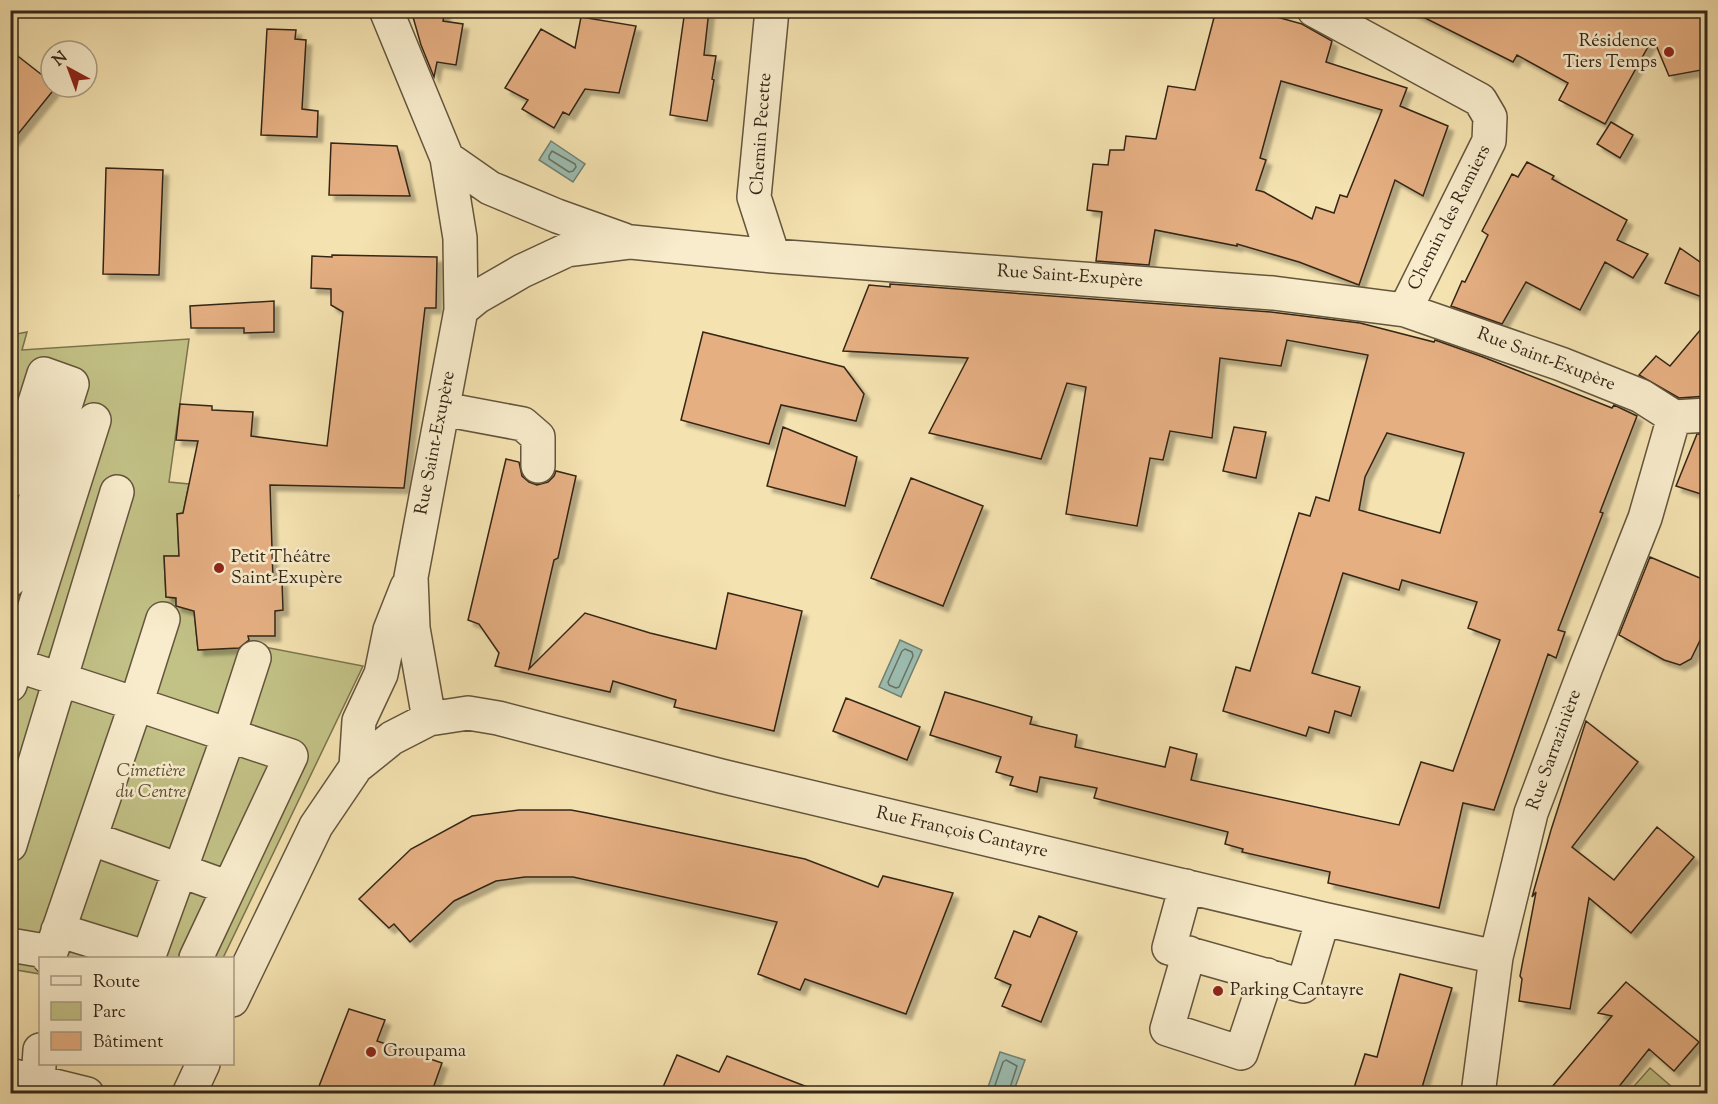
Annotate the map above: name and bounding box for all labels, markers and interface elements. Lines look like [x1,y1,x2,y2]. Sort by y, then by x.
place label: Résidence Tiers Temps [1563,29,1657,76]
north arrow [39,39,99,99]
marker: Résidence Tiers Temps [1662,45,1676,59]
text: N [48,47,73,72]
street label: Chemin Pecette [745,72,779,196]
street label: Chemin des Ramiers [1402,141,1498,295]
street label: Rue Saint-Exupère [996,259,1144,295]
street label: Rue Saint-Exupère [1473,322,1619,398]
street label: Rue Saint-Exupère [409,369,463,517]
place label: Petit Théâtre Saint-Exupère [231,545,342,592]
marker: Petit Théâtre Saint-Exupère [212,561,226,575]
street label: Rue Sarrazinière [1521,686,1589,814]
park label: Cimetière du Centre [116,759,186,806]
street label: Rue François Cantayre [874,801,1050,865]
legend [39,957,234,1065]
text: Route [93,970,140,996]
place label: Parking Cantayre [1230,978,1364,1004]
marker: Parking Cantayre [1211,984,1225,998]
text: Parc [93,1000,126,1026]
text: Bâtiment [93,1030,163,1056]
place label: Groupama [383,1039,466,1065]
marker: Groupama [364,1045,378,1059]

